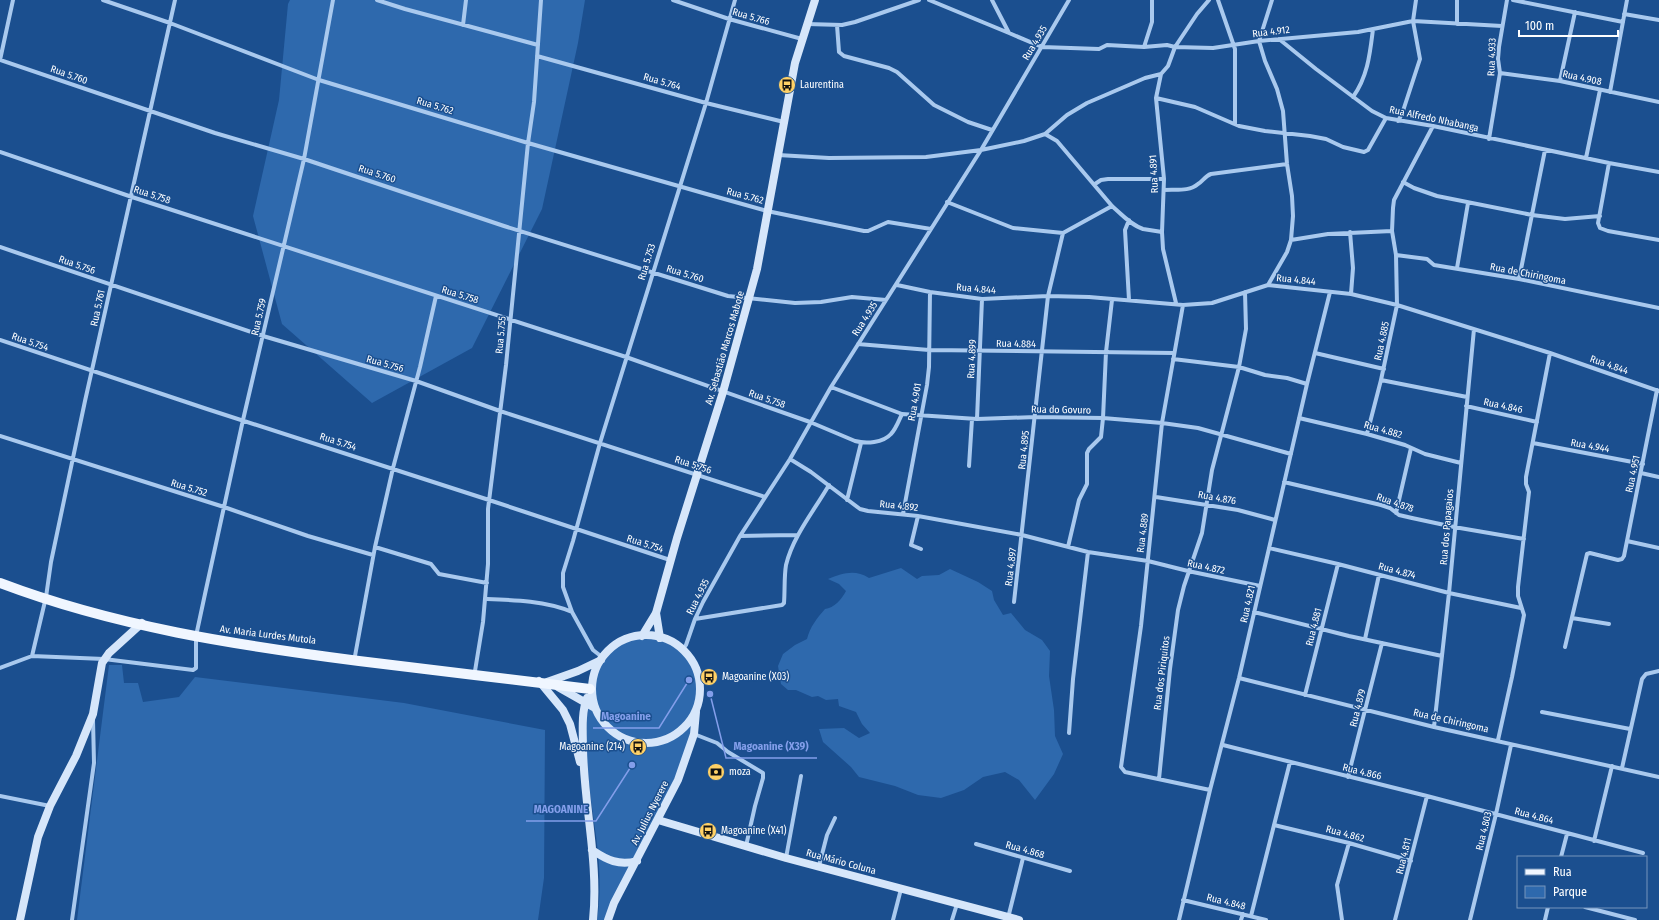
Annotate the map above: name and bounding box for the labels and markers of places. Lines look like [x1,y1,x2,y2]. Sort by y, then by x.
bus stop icon: Laurentina [777,75,797,95]
place label: Laurentina [800,79,844,91]
bus stop icon: Magoanine (X03) [699,667,719,687]
place label: Magoanine (X03) [722,670,789,683]
callout: Magoanine [593,705,659,728]
callout: Magoanine (X39) [726,735,817,758]
bus stop icon: Magoanine (214) [628,737,648,757]
place label: Magoanine (214) [559,740,625,753]
bank icon: moza [706,762,726,782]
place label: moza [729,766,751,778]
callout: MAGOANINE [526,798,596,821]
bus stop icon: Magoanine (X41) [698,821,718,841]
place label: Magoanine (X41) [721,824,787,837]

